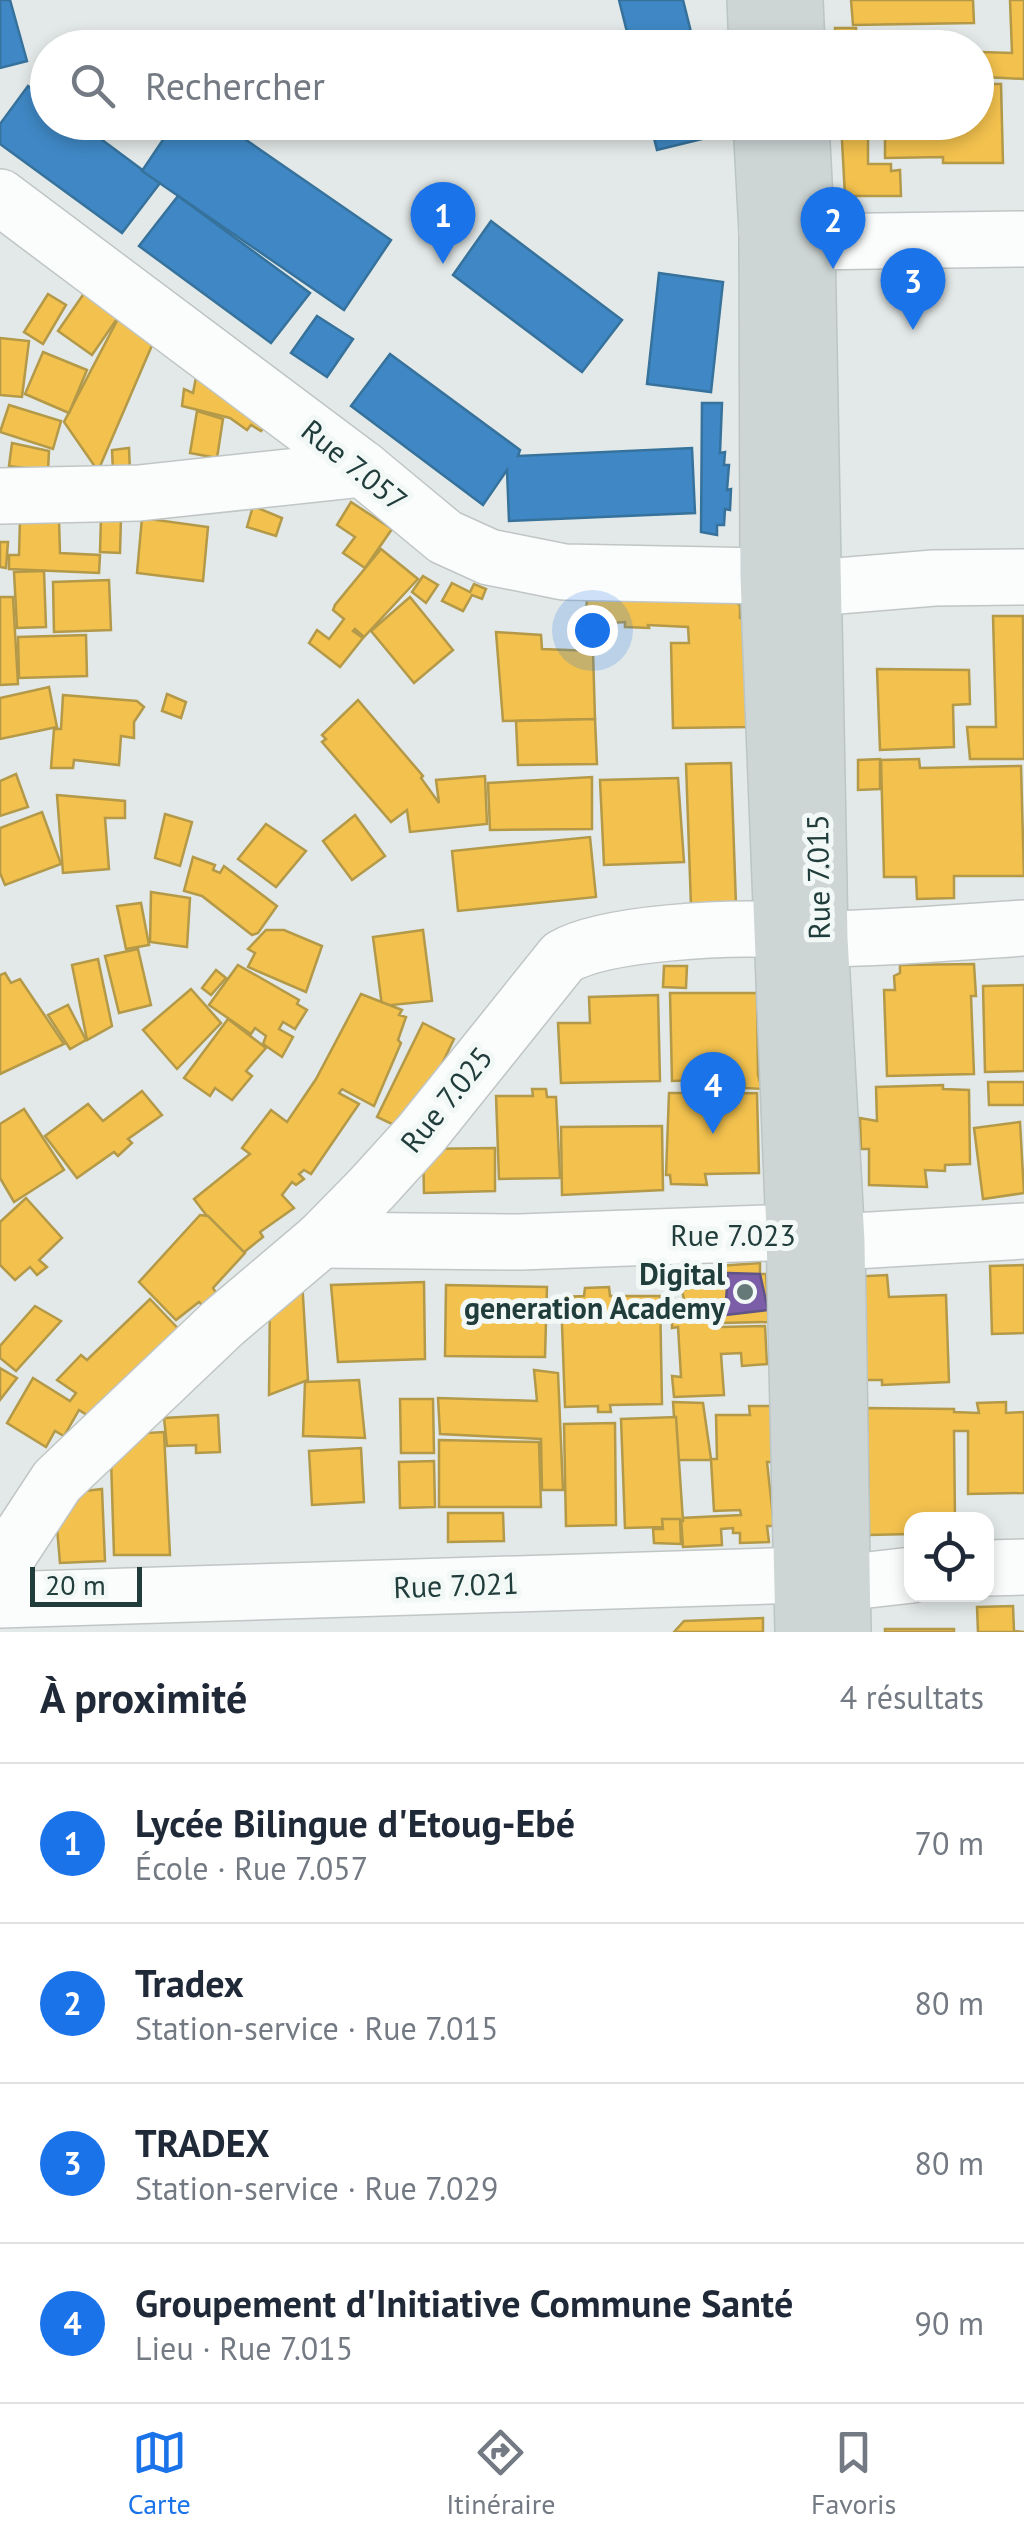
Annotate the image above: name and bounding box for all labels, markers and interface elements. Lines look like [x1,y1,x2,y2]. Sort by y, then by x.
search box [30,30,994,140]
icon: search [65,58,120,113]
text: Rechercher [145,61,325,110]
pin: 1 [410,182,476,264]
pin: 2 [800,186,866,269]
pin: 3 [880,248,946,330]
street label: Rue 7.057 [294,410,416,519]
your location [567,605,618,656]
street label: Rue 7.015 [797,814,838,940]
street label: Rue 7.025 [391,1038,500,1160]
pin: 4 [680,1052,746,1134]
street label: Rue 7.023 [670,1215,796,1254]
place label: Digital generation Academy [464,1254,726,1327]
marker: Digital generation Academy [734,1281,756,1303]
map controls [904,1512,994,1602]
button: locate [904,1512,994,1602]
scale bar [30,1562,142,1606]
street label: Rue 7.021 [393,1563,519,1606]
text: 20 m [45,1566,106,1603]
text: À proximité [40,1670,247,1725]
text: 4 résultats [840,1676,984,1718]
text: Lycée Bilingue d'Etoug-Ebé [135,1798,575,1847]
text: 1 [63,1822,82,1864]
text: 70 m [915,1822,984,1864]
text: École · Rue 7.057 [135,1847,368,1889]
text: Tradex [135,1958,244,2007]
text: 2 [63,1982,82,2024]
text: 80 m [915,1982,984,2024]
text: Station-service · Rue 7.015 [135,2007,498,2049]
text: TRADEX [135,2118,270,2167]
text: 3 [63,2142,82,2184]
text: 80 m [915,2142,984,2184]
text: Station-service · Rue 7.029 [135,2167,498,2209]
text: Groupement d'Initiative Commune Santé [135,2278,793,2327]
text: 4 [63,2302,82,2344]
text: 90 m [915,2302,984,2344]
text: Lieu · Rue 7.015 [135,2327,353,2369]
tab: Carte [128,2425,191,2522]
tab: Itinéraire [446,2425,556,2522]
tab: Favoris [811,2425,896,2522]

